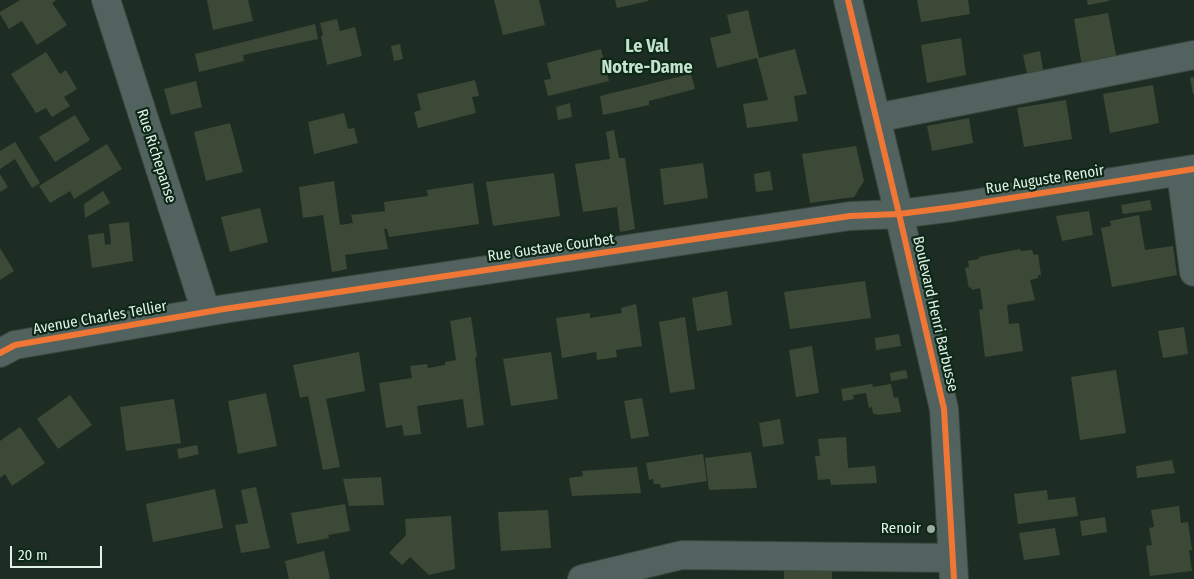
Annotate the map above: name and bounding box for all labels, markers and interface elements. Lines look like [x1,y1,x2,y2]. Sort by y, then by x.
district label: Le Val Notre-Dame [601,36,693,78]
street label: Rue Richepanse [132,107,180,205]
street label: Rue Auguste Renoir [985,162,1105,198]
street label: Rue Gustave Courbet [486,230,616,266]
street label: Boulevard Henri Barbusse [908,235,962,393]
street label: Avenue Charles Tellier [32,297,168,339]
place label: Renoir [881,520,921,538]
marker: Renoir [925,523,937,535]
scale bar [12,536,105,568]
text: 20 m [18,546,48,564]

